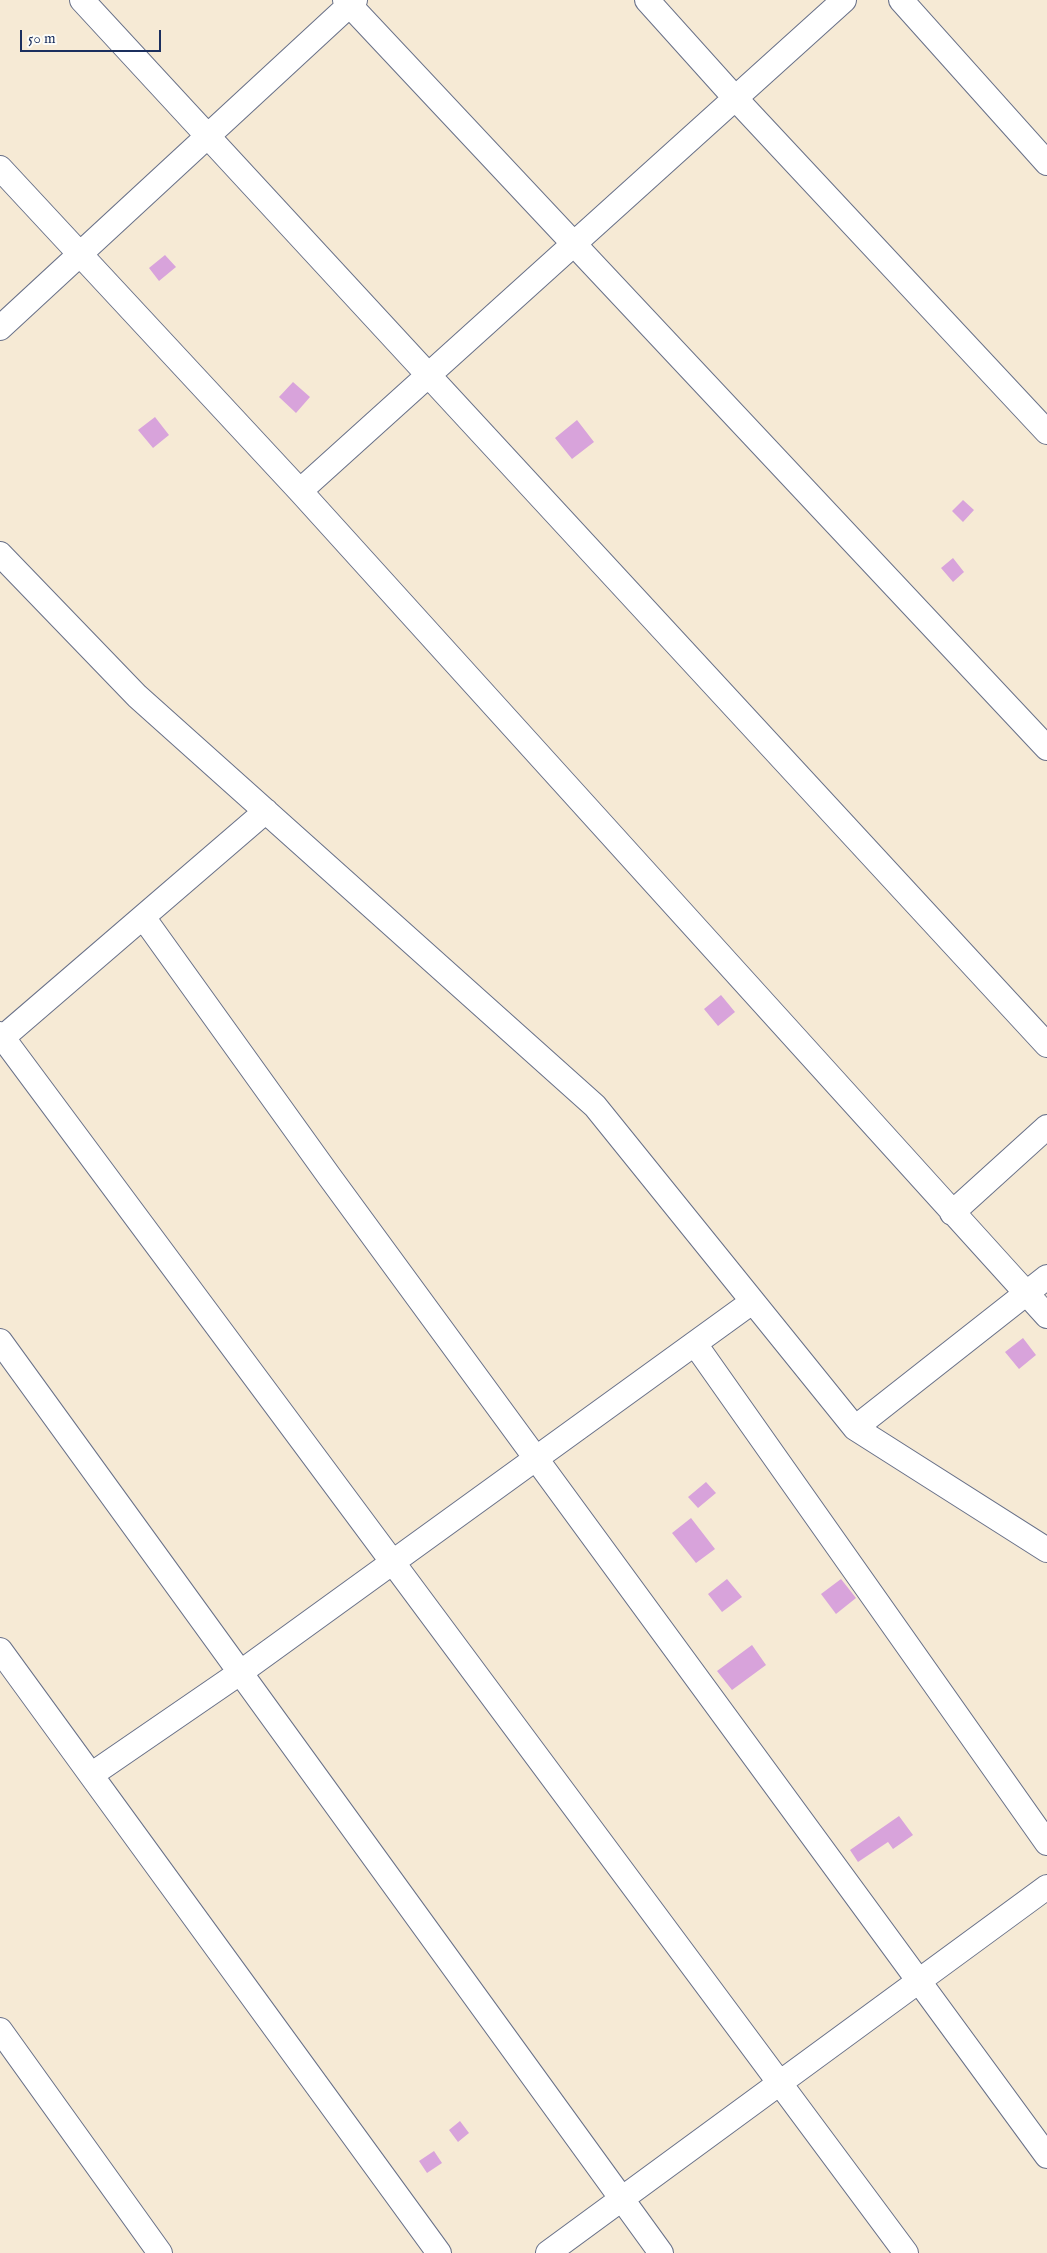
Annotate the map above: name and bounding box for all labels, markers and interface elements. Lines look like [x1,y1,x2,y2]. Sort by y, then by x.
scale bar [22,20,164,52]
text: 50 m [28,29,56,48]

